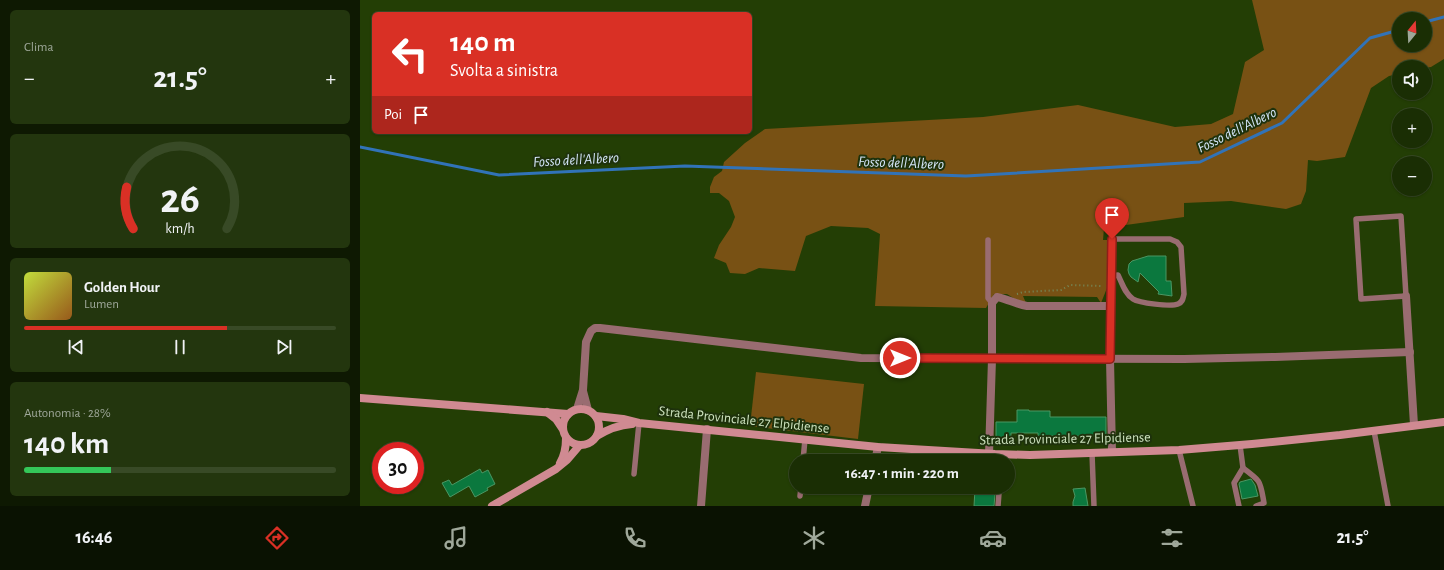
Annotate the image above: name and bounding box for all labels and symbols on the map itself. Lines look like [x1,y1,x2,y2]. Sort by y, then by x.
north arrow [1392,12,1432,52]
water label: Fosso dell'Albero [1195,104,1279,156]
water label: Fosso dell'Albero [533,150,619,170]
water label: Fosso dell'Albero [858,154,944,172]
pin [1095,198,1129,239]
position arrow [879,337,921,379]
street label: Strada Provinciale 27 Elpidiense [658,404,830,436]
street label: Strada Provinciale 27 Elpidiense [979,431,1151,447]
speed limit sign: 30 [372,442,424,494]

